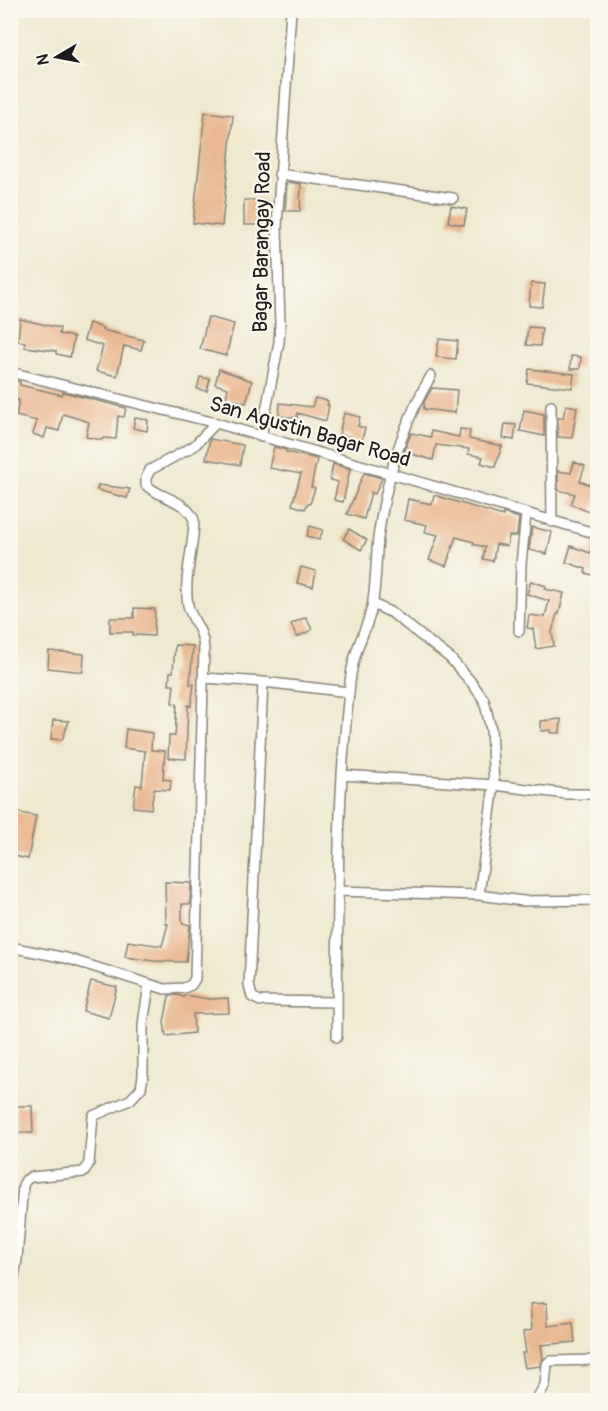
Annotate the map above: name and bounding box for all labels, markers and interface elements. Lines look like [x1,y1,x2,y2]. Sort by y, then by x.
north arrow [27,27,87,87]
text: N [32,52,54,66]
street label: Bagar Barangay Road [247,151,277,333]
street label: San Agustin Bagar Road [206,390,414,474]

